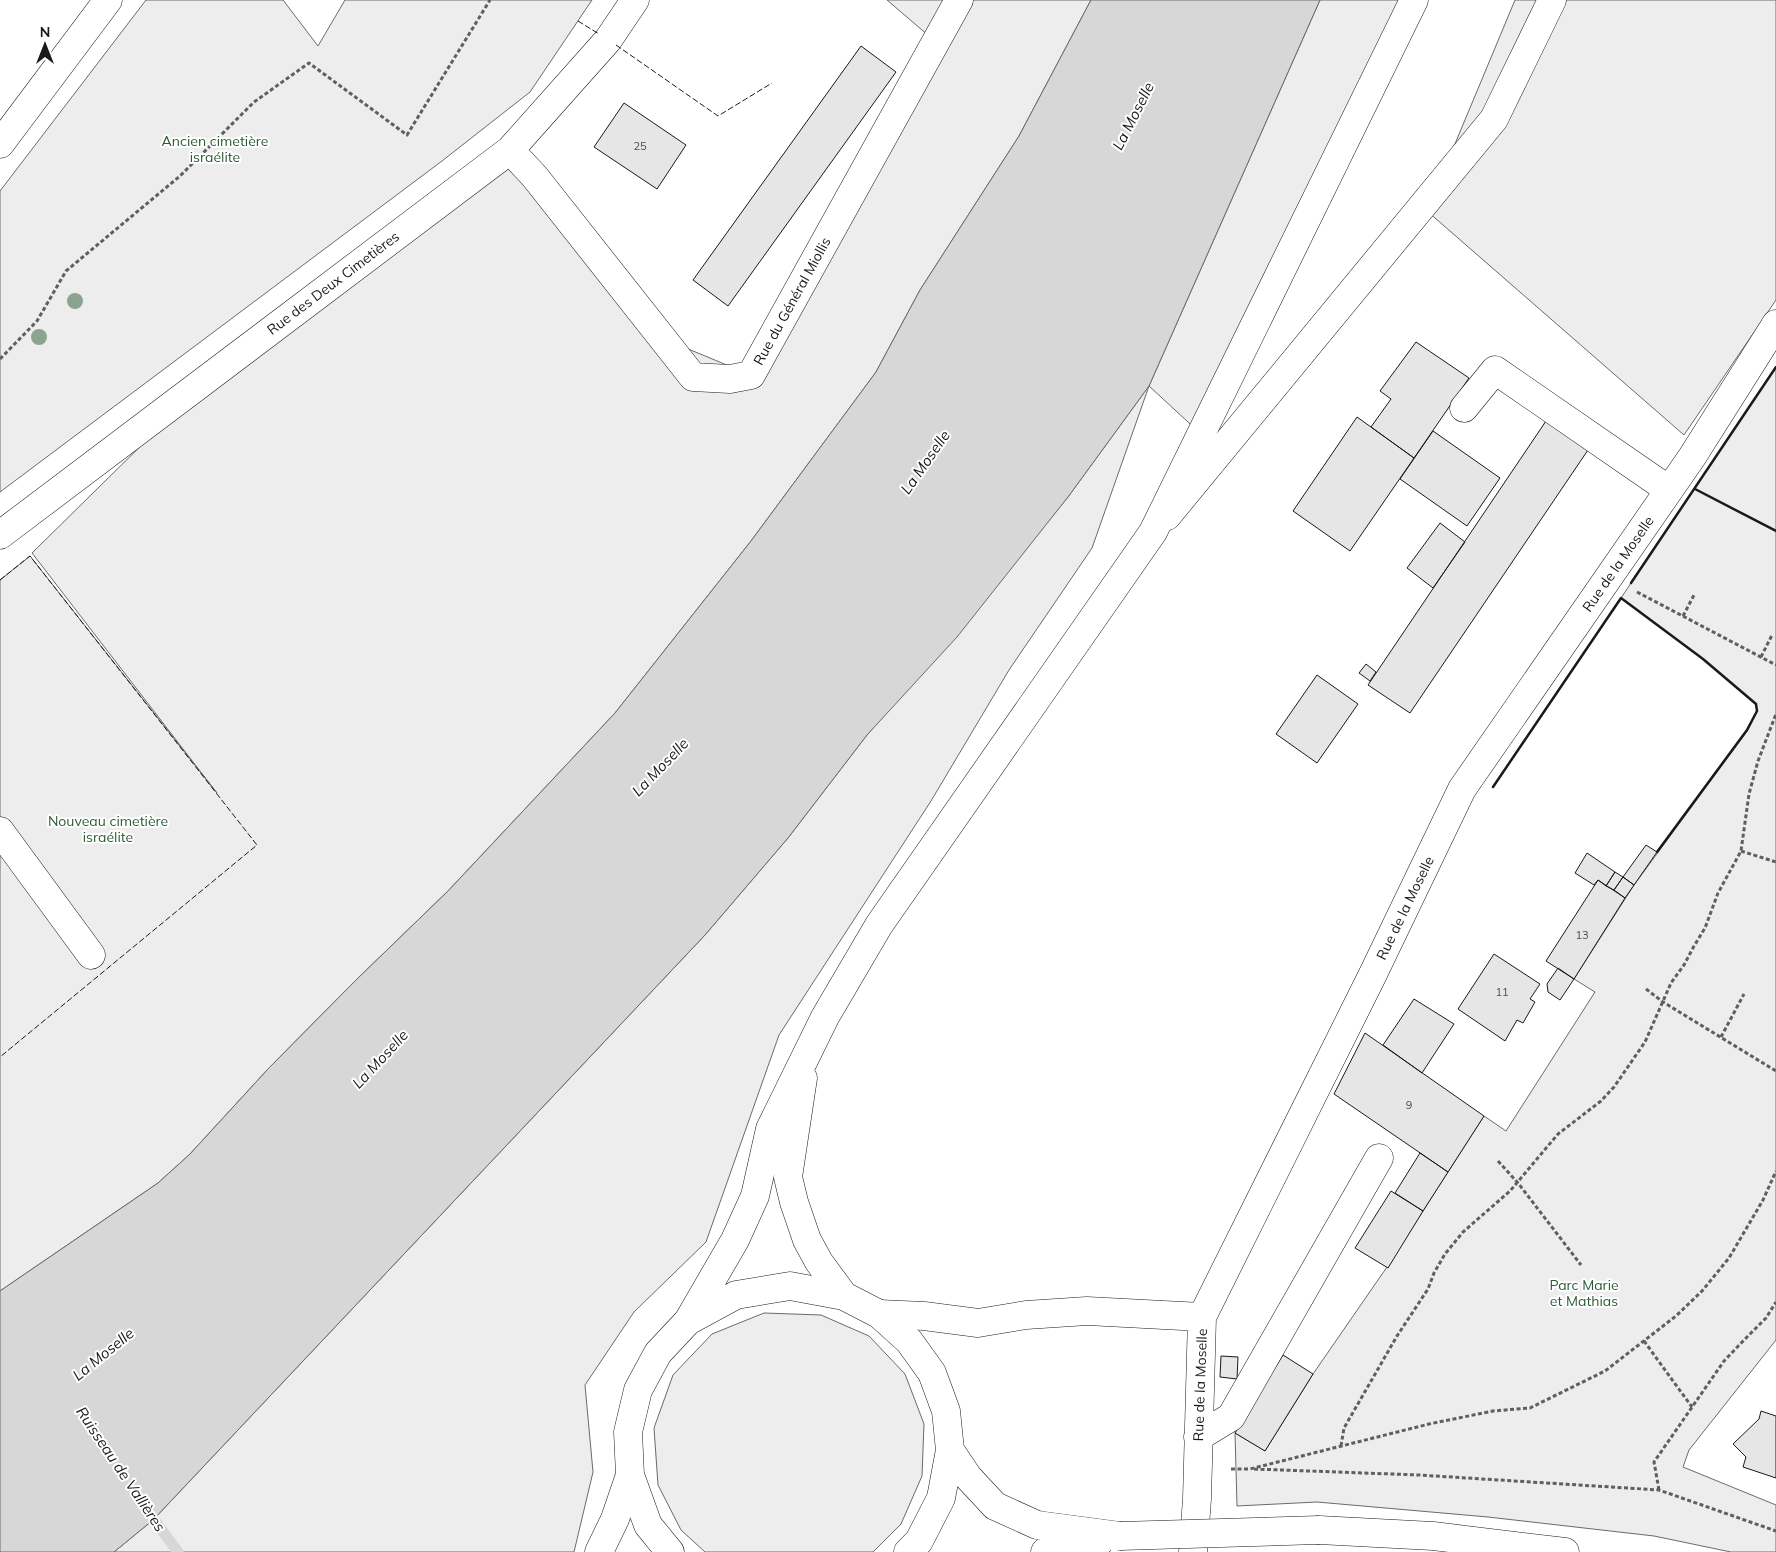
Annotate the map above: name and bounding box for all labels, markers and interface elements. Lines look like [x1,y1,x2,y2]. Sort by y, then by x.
north arrow [20,20,70,70]
text: N [40,23,50,41]
water label: La Moselle [1108,79,1158,153]
park label: Ancien cimetière israélite [162,132,268,166]
house number: 25 [633,139,647,153]
street label: Rue des Deux Cimetières [263,227,403,339]
street label: Rue du Général Miollis [749,234,835,368]
water label: La Moselle [896,426,954,498]
street label: Rue de la Moselle [1578,513,1658,615]
water label: La Moselle [628,734,692,800]
park label: Nouveau cimetière israélite [48,812,168,846]
street label: Rue de la Moselle [1372,853,1438,963]
house number: 13 [1575,928,1589,942]
house number: 11 [1495,985,1509,999]
water label: La Moselle [348,1026,412,1092]
house number: 9 [1406,1098,1412,1112]
park label: Parc Marie et Mathias [1549,1276,1619,1310]
water label: La Moselle [68,1324,138,1384]
street label: Rue de la Moselle [1189,1328,1211,1442]
water label: Ruisseau de Vallières [72,1403,170,1535]

